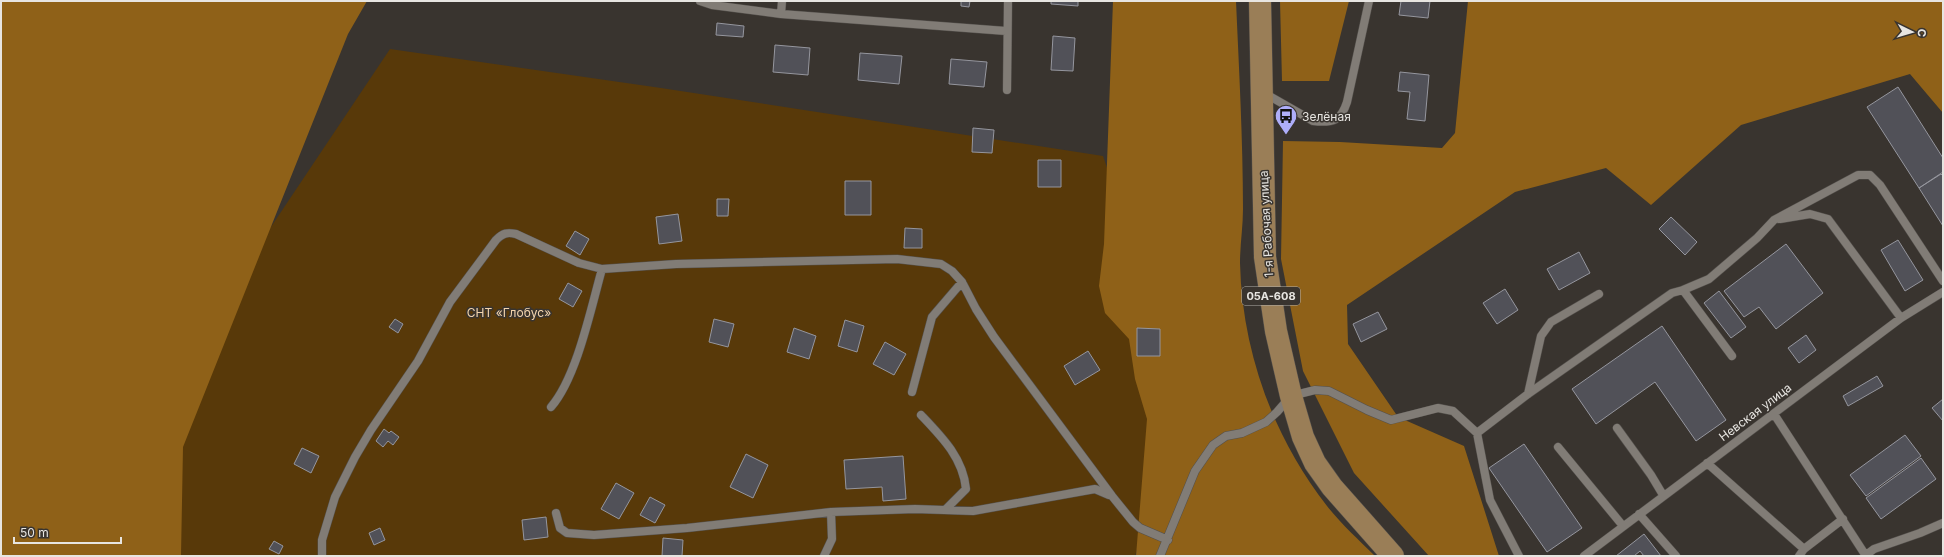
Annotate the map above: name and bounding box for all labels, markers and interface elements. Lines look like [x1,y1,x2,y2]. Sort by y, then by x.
north arrow [1892,12,1932,52]
text: С [1915,28,1929,38]
bus stop icon: Зелёная [1273,103,1299,136]
place label: Зелёная [1302,109,1351,124]
street label: 1-я Рабочая улица [1256,170,1276,278]
road number: 05А-608 [1242,287,1300,305]
park label: СНТ «Глобус» [467,305,551,320]
street label: Невская улица [1716,380,1794,444]
scale bar [14,519,121,545]
text: 50 m [20,525,49,540]

